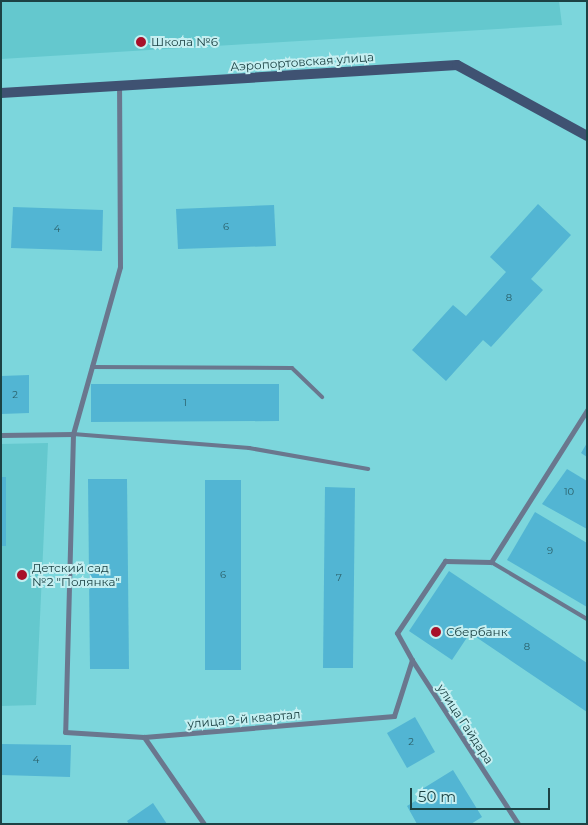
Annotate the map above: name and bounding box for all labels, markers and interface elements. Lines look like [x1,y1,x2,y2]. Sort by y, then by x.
place label: Школа №6 [151,35,218,49]
marker: Школа №6 [135,36,147,48]
street label: Аэропортовская улица [230,50,374,74]
house number: 6 [223,221,229,233]
house number: 4 [54,223,60,235]
house number: 8 [506,292,512,304]
house number: 2 [12,389,18,401]
house number: 1 [183,397,187,409]
house number: 10 [564,486,574,498]
house number: 9 [547,545,553,557]
place label: Детский сад №2 "Полянка" [32,561,120,589]
marker: Детский сад №2 "Полянка" [16,569,28,581]
house number: 6 [220,569,226,581]
house number: 7 [336,572,342,584]
place label: Сбербанк [446,625,508,639]
marker: Сбербанк [430,626,442,638]
house number: 8 [524,641,530,653]
street label: улица Гайдара [434,681,496,767]
street label: улица 9-й квартал [187,707,301,731]
house number: 2 [408,736,414,748]
house number: 4 [33,754,39,766]
scale bar [413,778,553,810]
text: 50 m [418,787,456,806]

